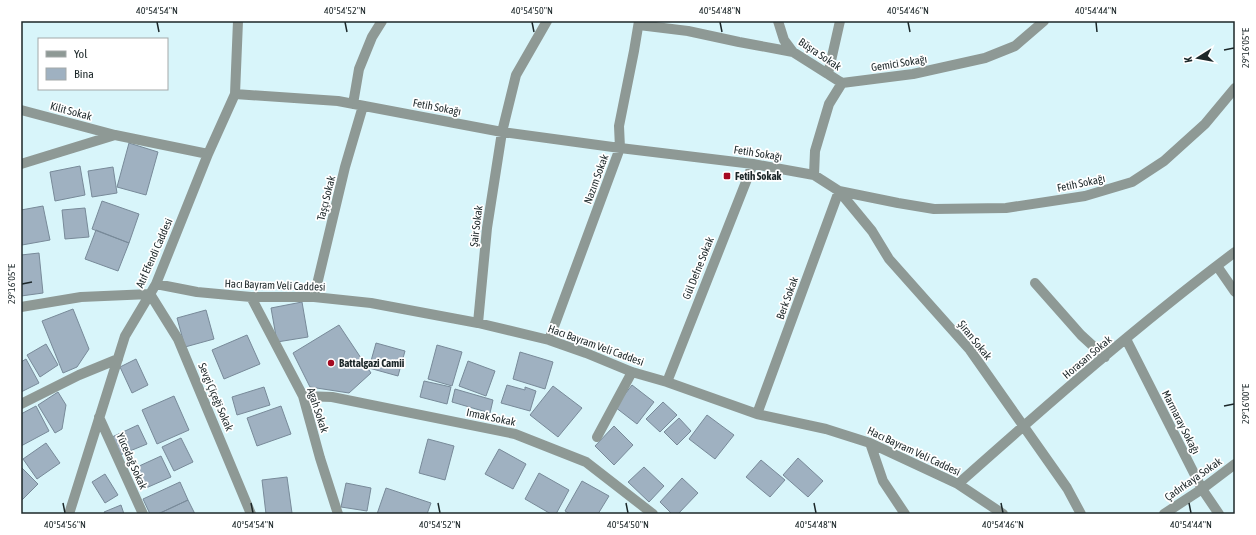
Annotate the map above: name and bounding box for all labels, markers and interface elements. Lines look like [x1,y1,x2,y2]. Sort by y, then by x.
text: 40°54'54"N [136,5,178,16]
text: 40°54'52"N [324,5,366,16]
text: 40°54'50"N [511,5,553,16]
text: 40°54'48"N [699,5,741,16]
text: 40°54'46"N [887,5,929,16]
text: 40°54'44"N [1075,5,1117,16]
text: 29°16'05"E [1240,27,1251,68]
street label: Büşra Sokak [796,35,844,73]
legend [38,38,168,90]
north arrow [1178,38,1218,78]
text: Yol [74,47,88,61]
street label: Gemici Sokağı [870,53,928,73]
text: K [1182,56,1195,64]
text: Bina [74,67,94,81]
street label: Fetih Sokağı [412,96,462,118]
street label: Kilit Sokak [49,100,93,122]
street label: Fetih Sokağı [733,143,783,163]
street label: Nazım Sokak [581,152,611,206]
place label: Fetih Sokak [735,170,781,182]
marker: Fetih Sokak [722,171,732,181]
street label: Fetih Sokağı [1056,172,1106,194]
street label: Taşçı Sokak [315,174,337,222]
street label: Şair Sokak [468,204,485,247]
street label: Atıf Efendi Caddesi [133,216,175,290]
street label: Gül Defne Sokak [680,235,716,301]
text: 29°16'05"E [6,263,17,304]
street label: Berk Sokak [774,275,800,321]
street label: Hacı Bayram Veli Caddesi [224,277,326,293]
street label: Şiran Sokak [956,318,994,362]
street label: Hacı Bayram Veli Caddesi [547,322,645,368]
street label: Horasan Sokak [1060,333,1114,381]
place label: Battalgazi Camii [339,357,405,369]
marker: Battalgazi Camii [326,358,336,368]
street label: Sevgi Çiçeği Sokak [196,361,236,433]
text: 29°16'00"E [1240,383,1251,424]
street label: Agah Sokak [305,386,331,434]
street label: Marmaray Sokağı [1160,388,1202,456]
street label: Irmak Sokak [465,406,517,428]
street label: Hacı Bayram Veli Caddesi [866,424,962,478]
street label: Yücedağ Sokak [114,431,150,491]
street label: Çadırkaya Sokak [1162,455,1224,503]
text: 40°54'56"N [44,519,86,530]
text: 40°54'54"N [232,519,274,530]
text: 40°54'52"N [419,519,461,530]
text: 40°54'50"N [607,519,649,530]
text: 40°54'48"N [795,519,837,530]
text: 40°54'46"N [982,519,1024,530]
text: 40°54'44"N [1170,519,1212,530]

